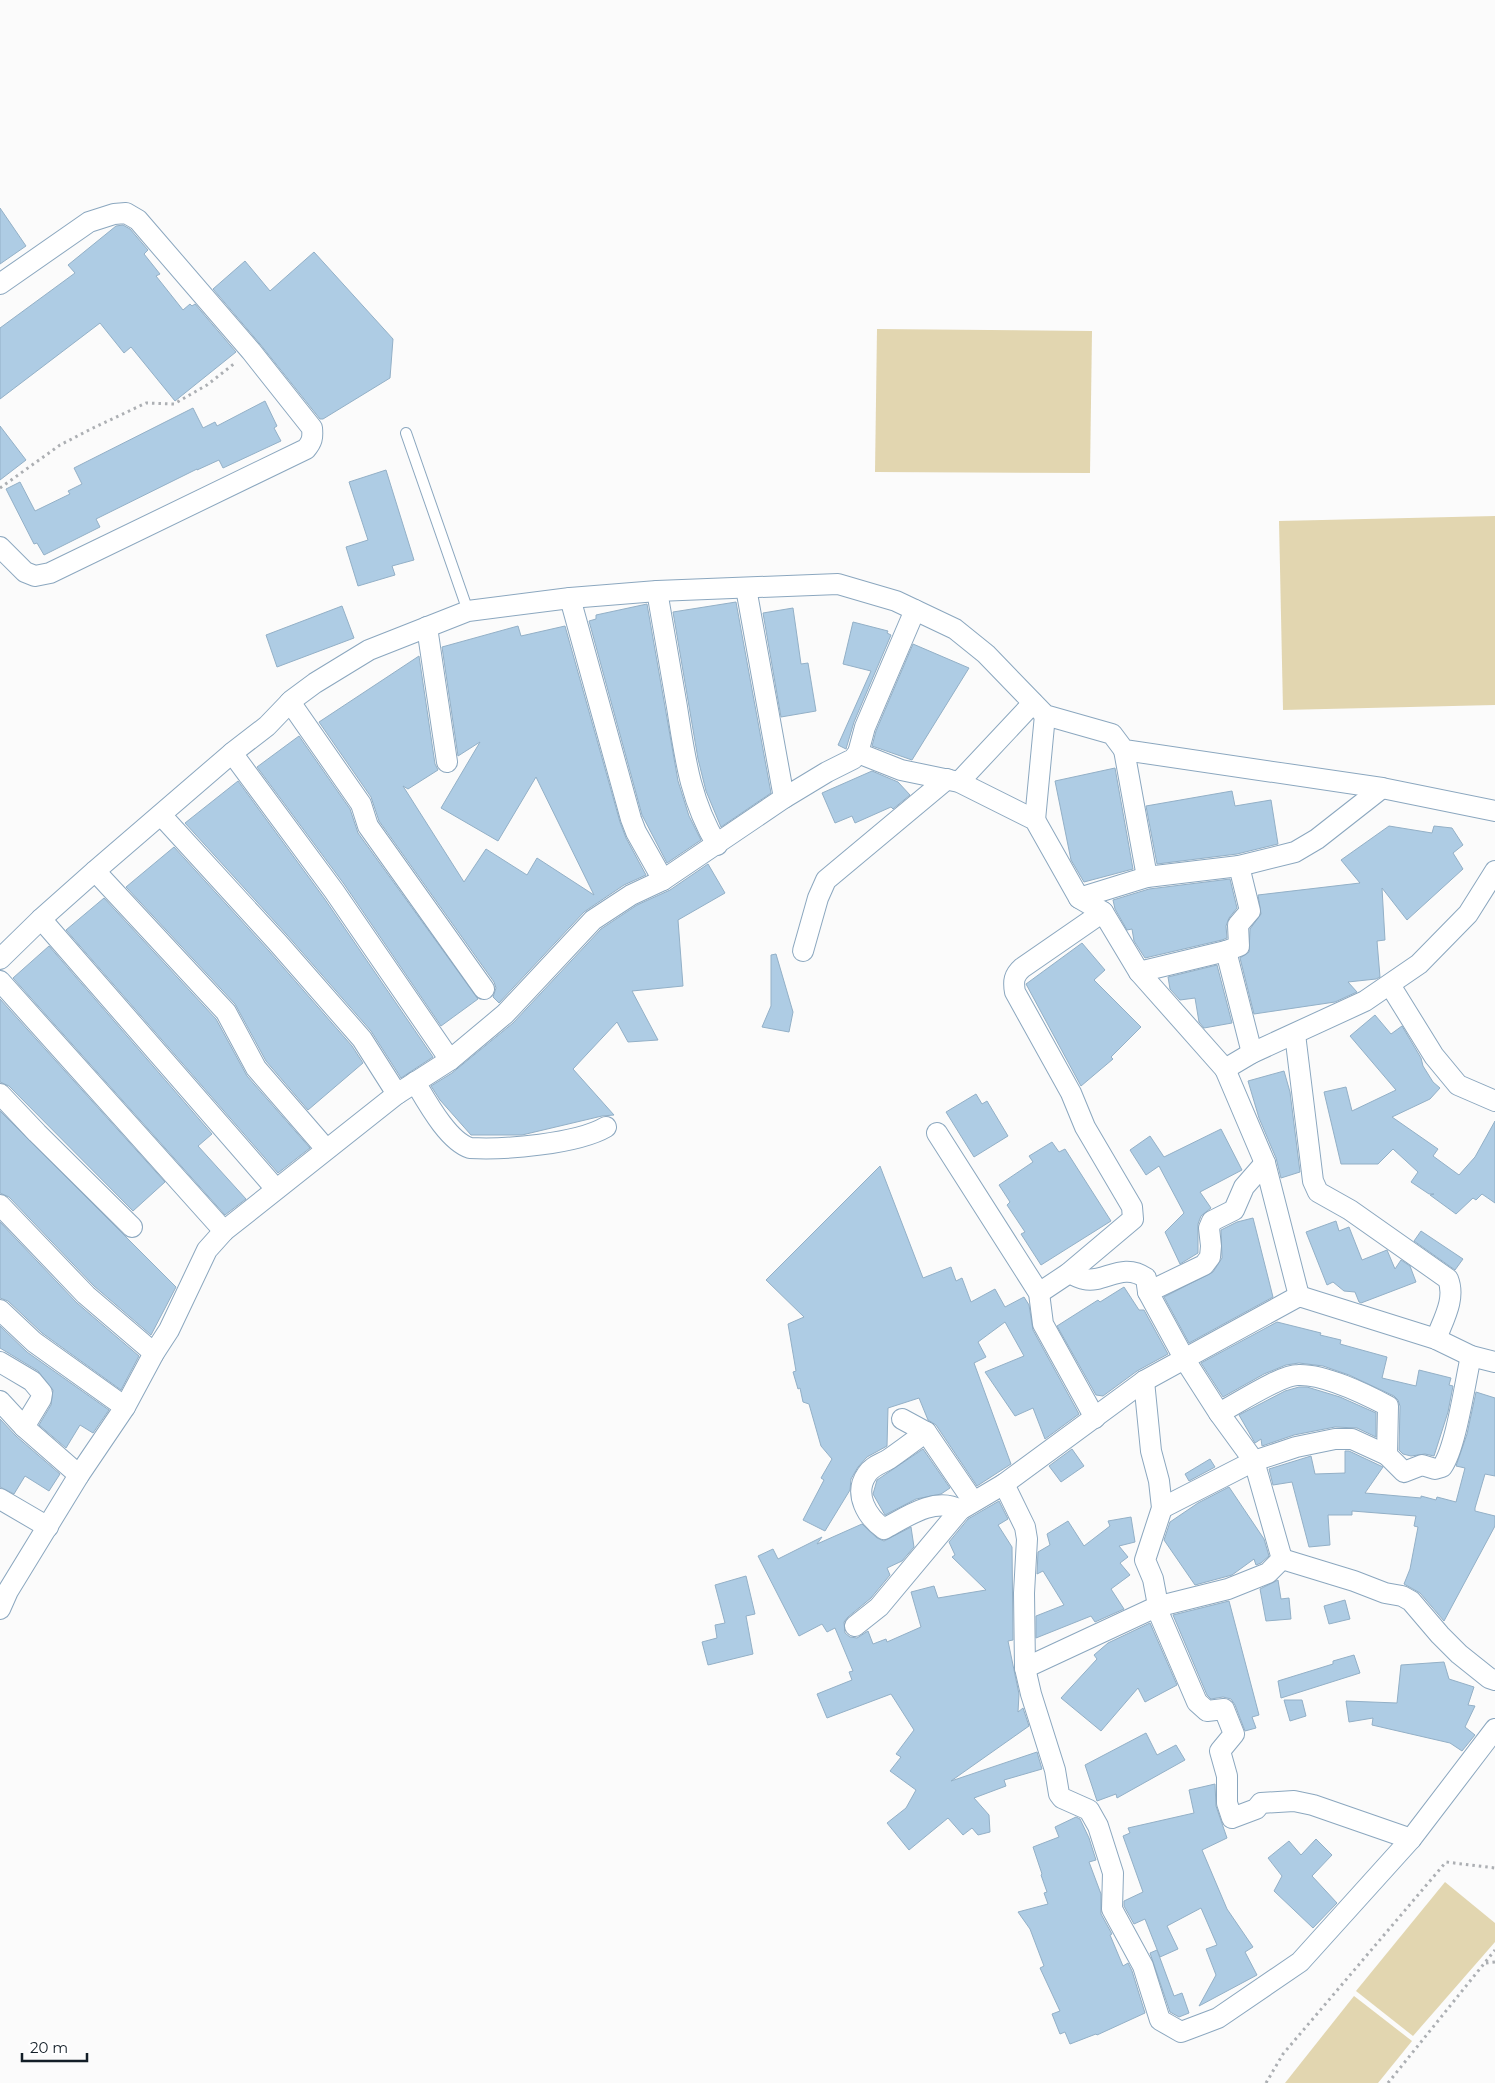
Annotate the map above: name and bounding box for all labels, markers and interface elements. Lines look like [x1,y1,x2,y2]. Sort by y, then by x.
scale bar [22,2030,88,2062]
text: 20 m [30,2038,68,2057]

